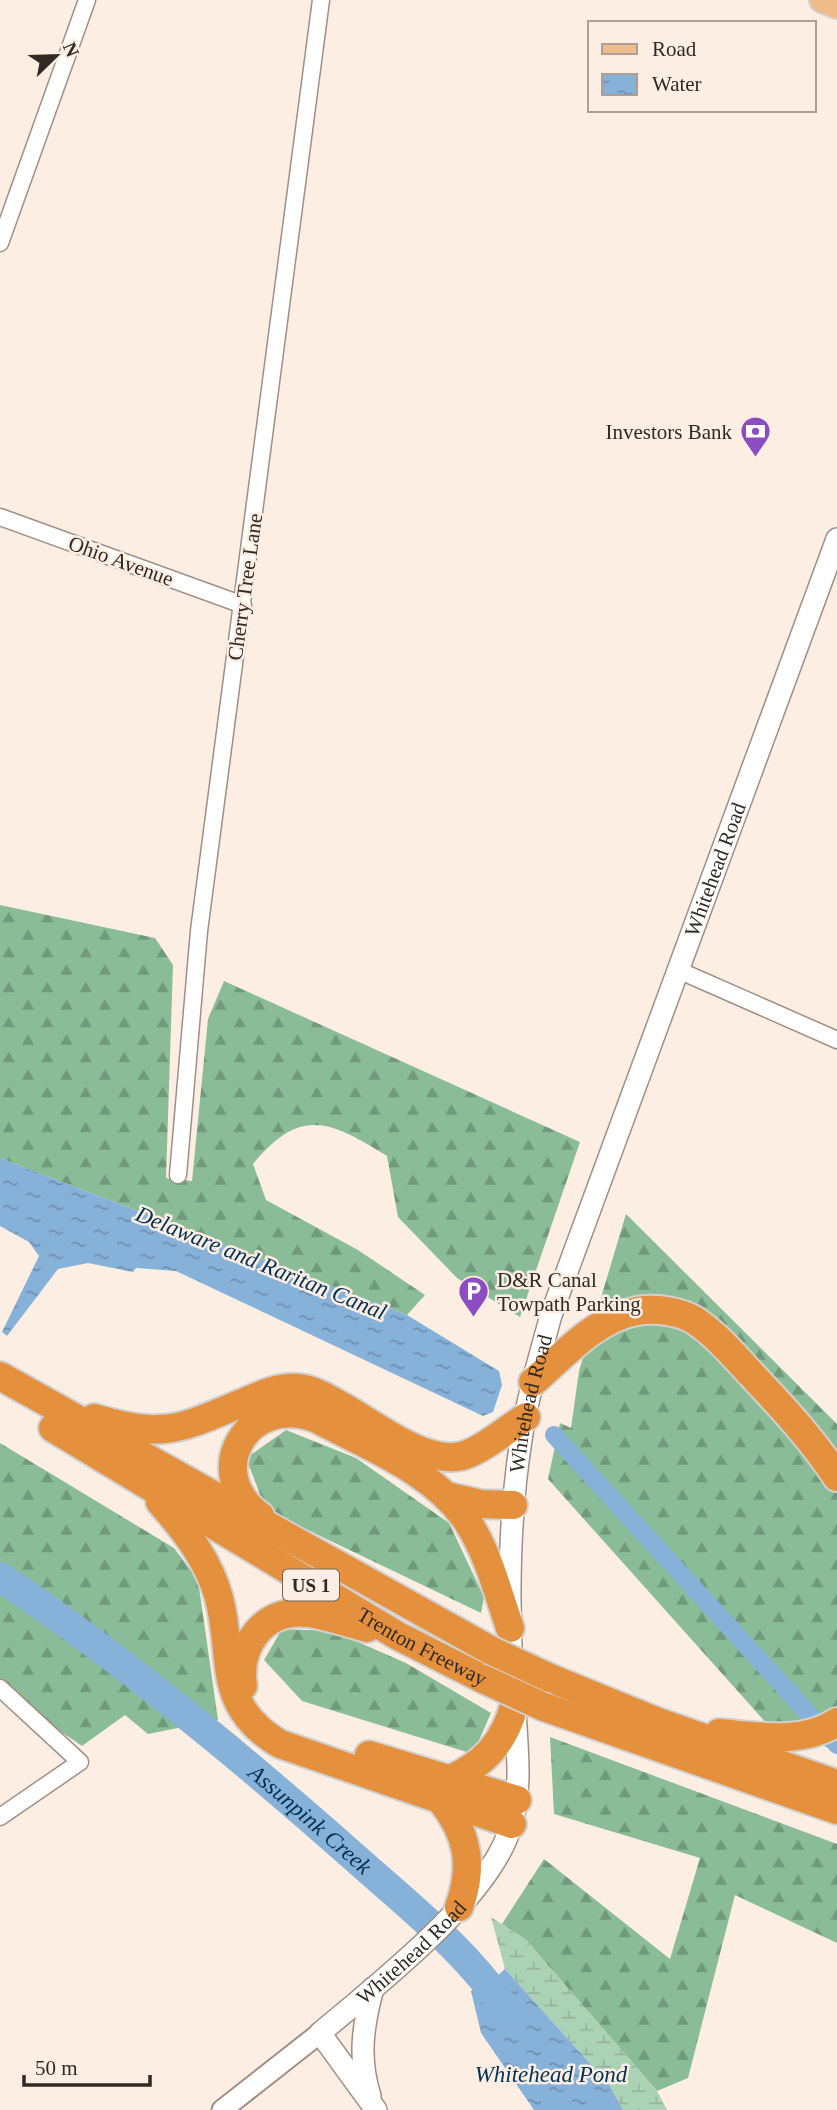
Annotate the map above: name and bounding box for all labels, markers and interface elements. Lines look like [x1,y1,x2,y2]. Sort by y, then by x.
north arrow [21,21,91,91]
legend [588,21,816,112]
text: Road [652,37,697,61]
text: N [59,39,84,60]
text: Water [652,72,702,96]
bank icon: Investors Bank [738,415,772,459]
place label: Investors Bank [605,420,732,444]
street label: Cherry Tree Lane [223,512,267,662]
street label: Ohio Avenue [65,531,177,591]
street label: Whitehead Road [680,799,751,940]
water label: Delaware and Raritan Canal [131,1201,390,1325]
place label: D&R Canal Towpath Parking [497,1268,641,1316]
parking icon: D&R Canal Towpath Parking [457,1275,491,1319]
street label: Whitehead Road [505,1331,557,1474]
road number: US 1 [283,1569,339,1600]
street label: Trenton Freeway [353,1602,491,1691]
water label: Assunpink Creek [242,1758,377,1880]
street label: Whitehead Road [352,1896,471,2009]
scale bar [24,2044,150,2088]
text: 50 m [35,2056,78,2080]
water label: Whitehead Pond [475,2062,628,2087]

